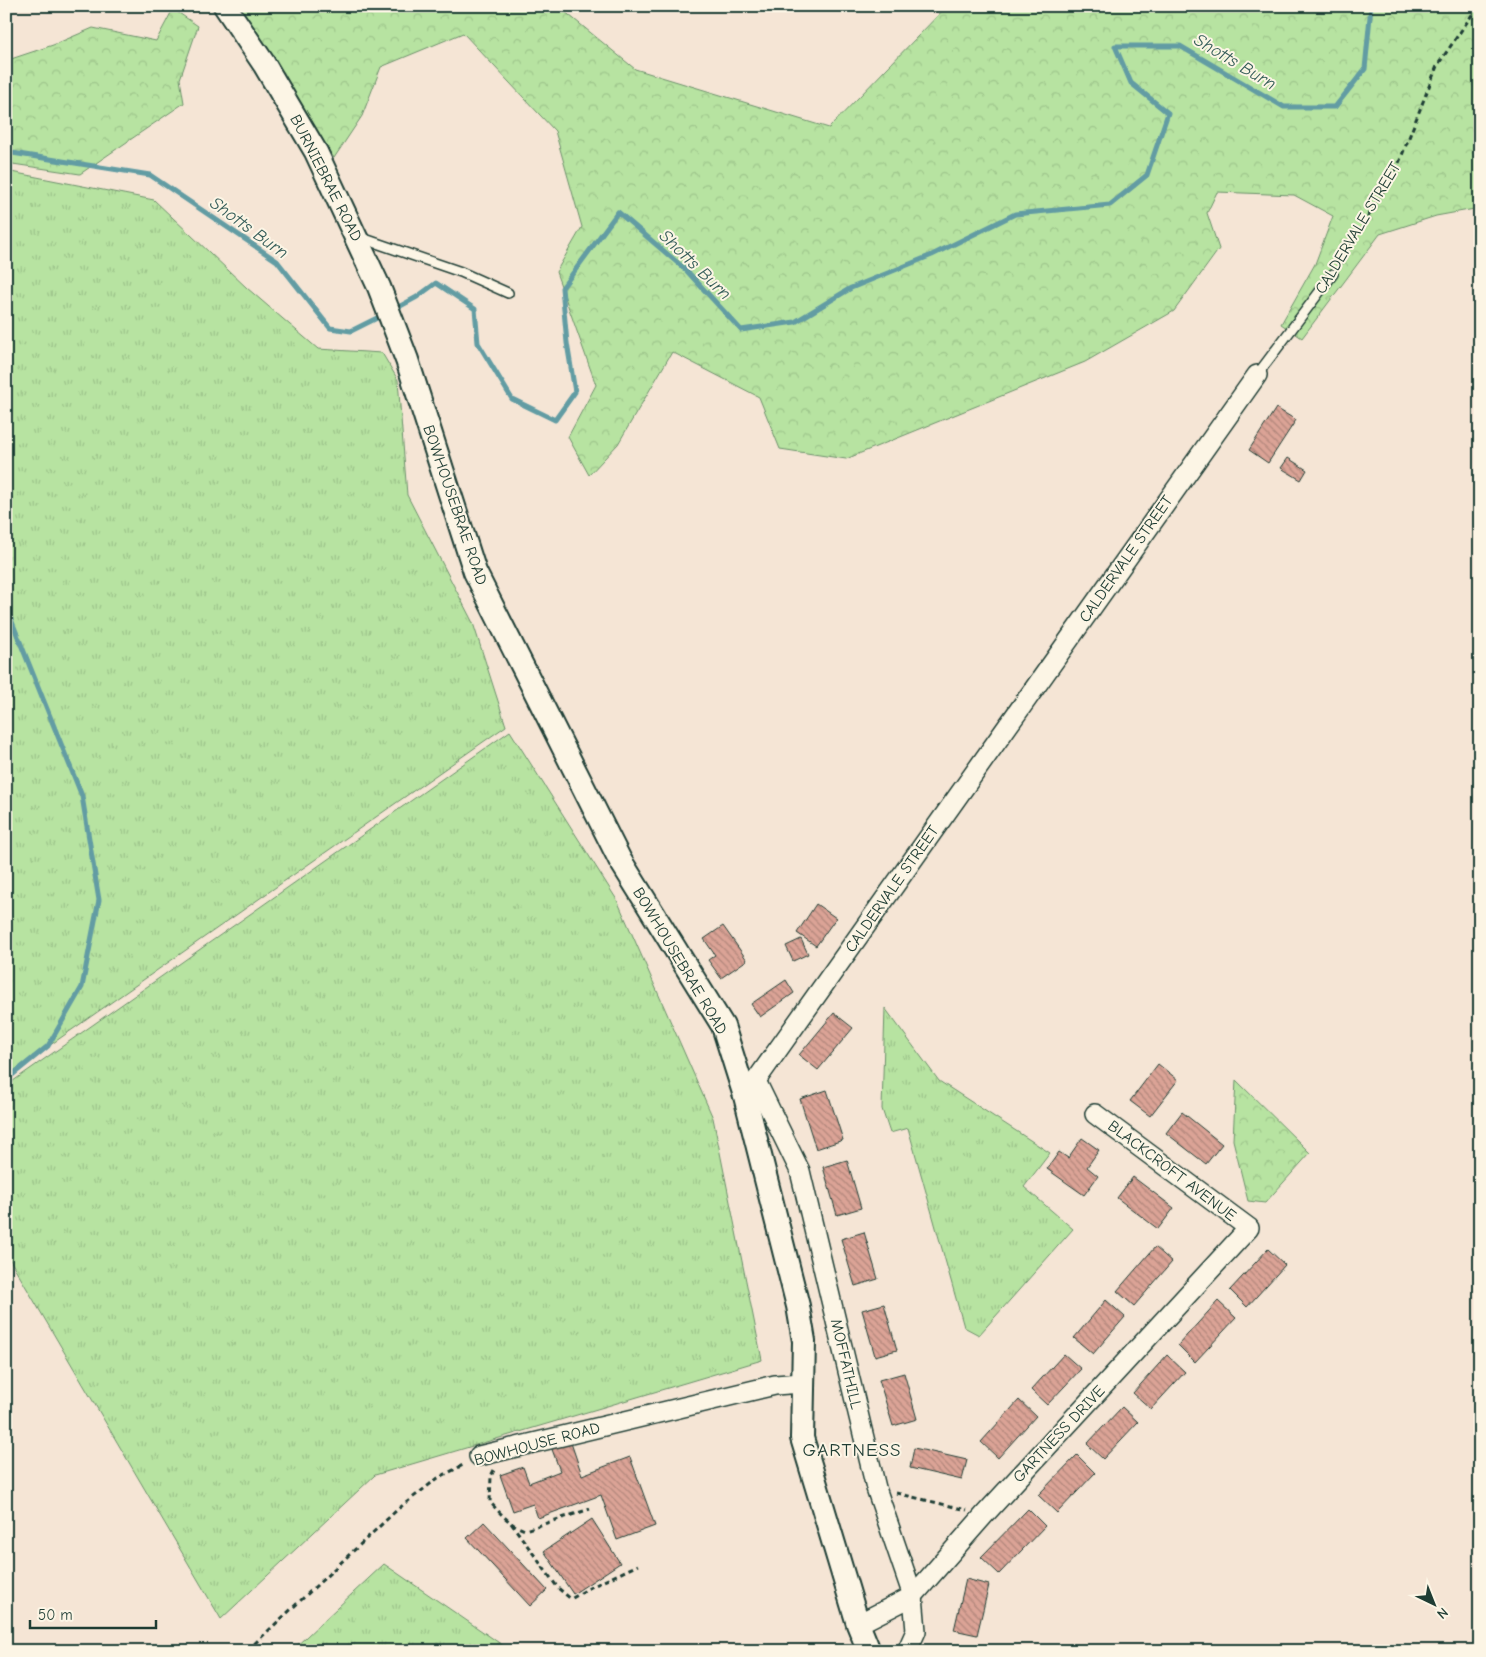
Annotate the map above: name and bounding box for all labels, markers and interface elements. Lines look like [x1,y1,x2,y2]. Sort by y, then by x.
water label: Shotts Burn [1190,29,1280,95]
street label: BURNIEBRAE ROAD [286,112,366,244]
street label: CALDERVALE STREET [1312,158,1405,297]
water label: Shotts Burn [206,193,292,263]
water label: Shotts Burn [655,226,735,304]
street label: BOWHOUSEBRAE ROAD [419,423,491,587]
street label: CALDERVALE STREET [1075,492,1177,626]
street label: CALDERVALE STREET [841,822,943,956]
street label: BOWHOUSEBRAE ROAD [629,884,731,1038]
street label: BLACKCROFT AVENUE [1104,1117,1240,1225]
street label: MOFFATHILL [827,1317,865,1411]
street label: GARTNESS DRIVE [1009,1382,1109,1486]
street label: BOWHOUSE ROAD [472,1419,602,1469]
district label: GARTNESS [803,1439,901,1461]
north arrow [1408,1580,1458,1630]
scale bar [30,1597,156,1629]
text: N [1433,1604,1452,1622]
text: 50 m [38,1606,73,1624]

